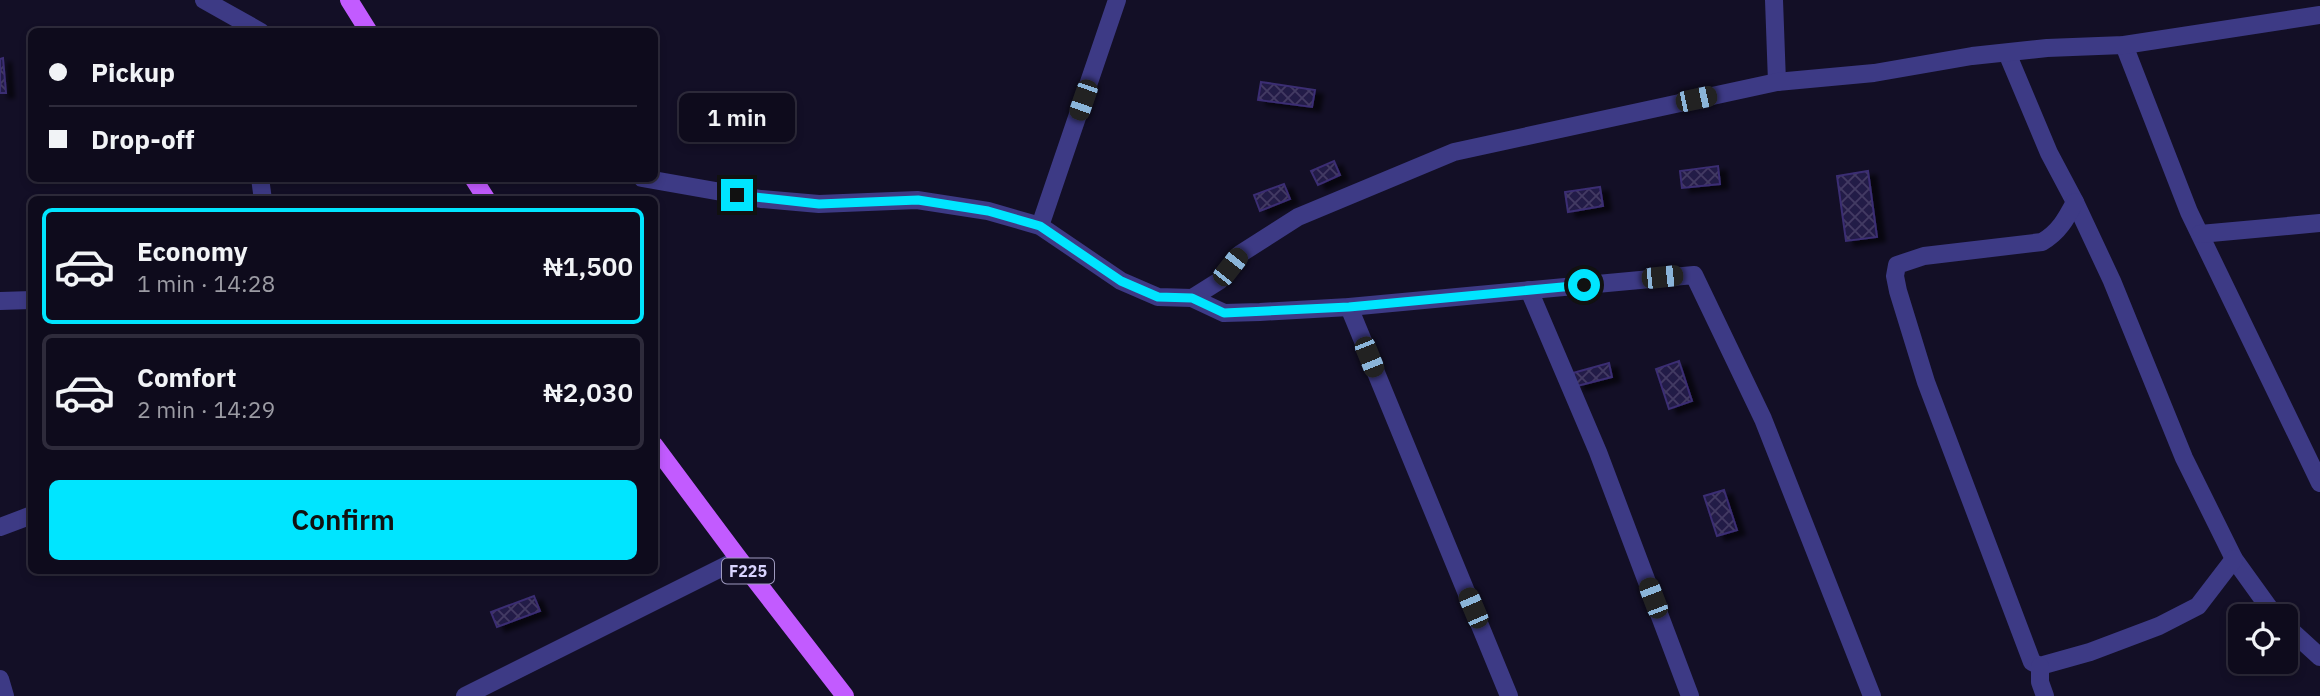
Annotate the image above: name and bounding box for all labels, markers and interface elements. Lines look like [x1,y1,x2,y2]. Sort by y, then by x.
text: Pickup [91,55,175,89]
car [1067,77,1100,123]
car [1674,84,1719,114]
callout: 1 min [679,94,795,142]
text: 1 min [707,102,767,132]
text: Drop-off [91,122,194,156]
route end [721,179,753,211]
text: Economy [137,234,248,268]
icon: car [53,235,116,298]
car [1209,244,1252,290]
text: ₦1,500 [543,249,633,283]
car [1641,264,1684,290]
text: 1 min · 14:28 [137,268,275,298]
route start [1568,269,1600,301]
car [1352,334,1387,380]
text: Comfort [137,360,236,394]
icon: car [53,361,116,424]
text: ₦2,030 [543,375,633,409]
text: 2 min · 14:29 [137,394,275,424]
button: Confirm [49,480,637,560]
road number: F225 [722,558,774,584]
car [1636,575,1671,621]
car [1456,585,1491,631]
map controls [2228,604,2298,674]
button: locate [2228,604,2298,674]

